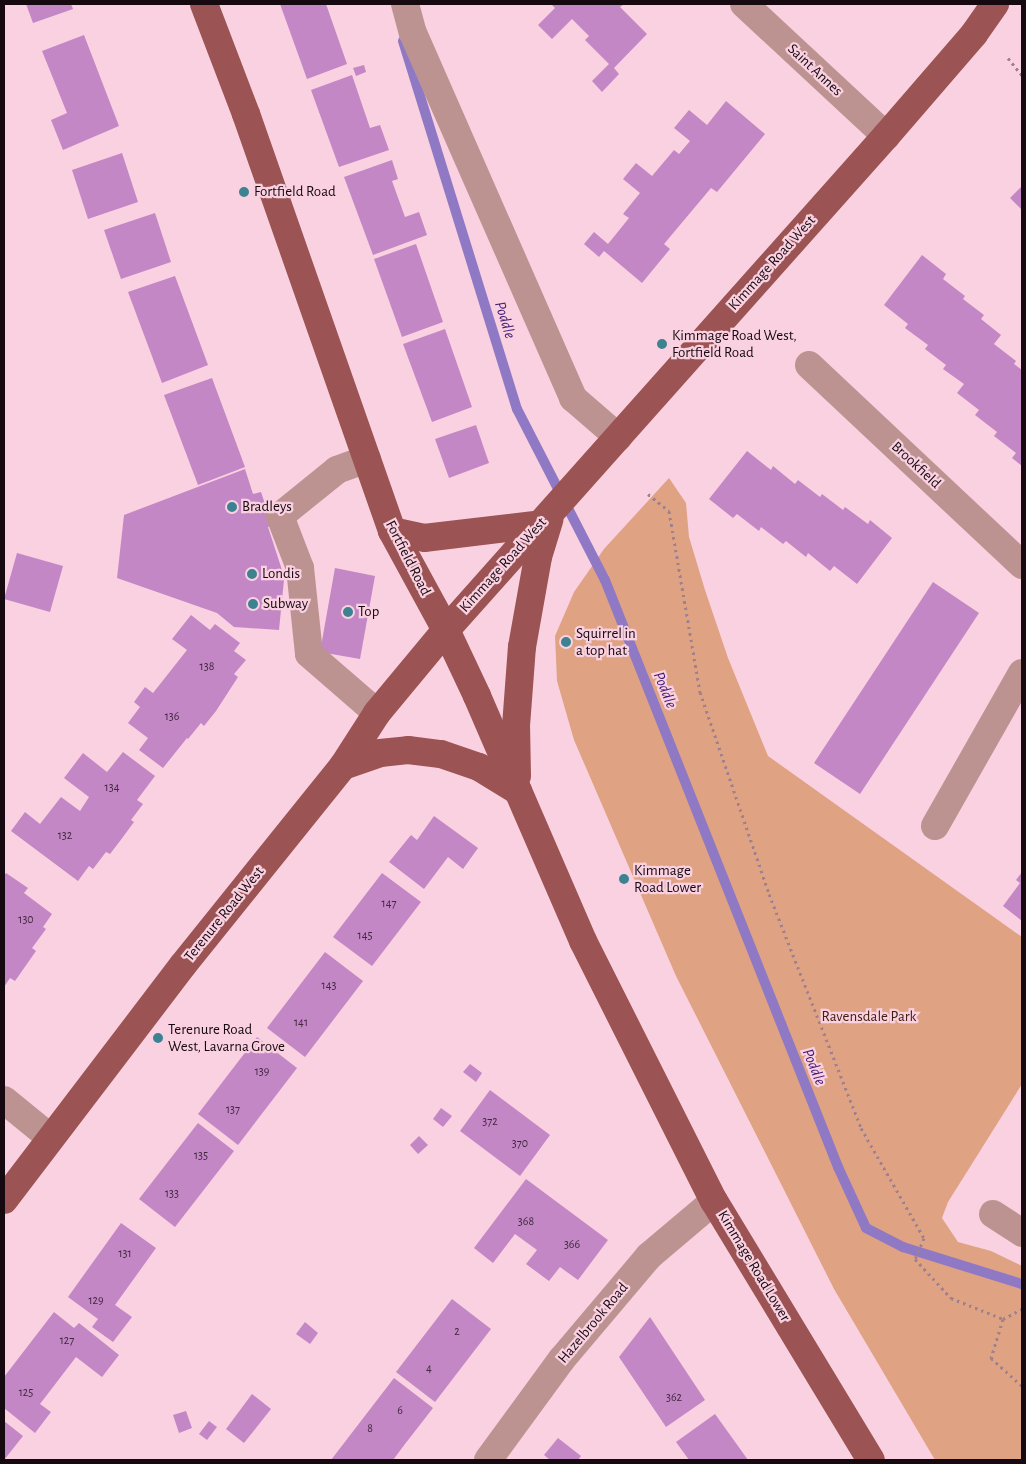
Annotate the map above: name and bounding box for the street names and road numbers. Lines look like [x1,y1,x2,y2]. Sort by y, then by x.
street label: Saint Annes [784,40,846,100]
street label: Kimmage Road West [725,212,819,314]
street label: Brookfield [888,438,944,492]
street label: Kimmage Road West [456,514,550,616]
street label: Fortfield Road [381,517,435,599]
street label: Terenure Road West [180,863,268,965]
street label: Kimmage Road Lower [714,1207,794,1325]
street label: Hazelbrook Road [554,1279,632,1367]

